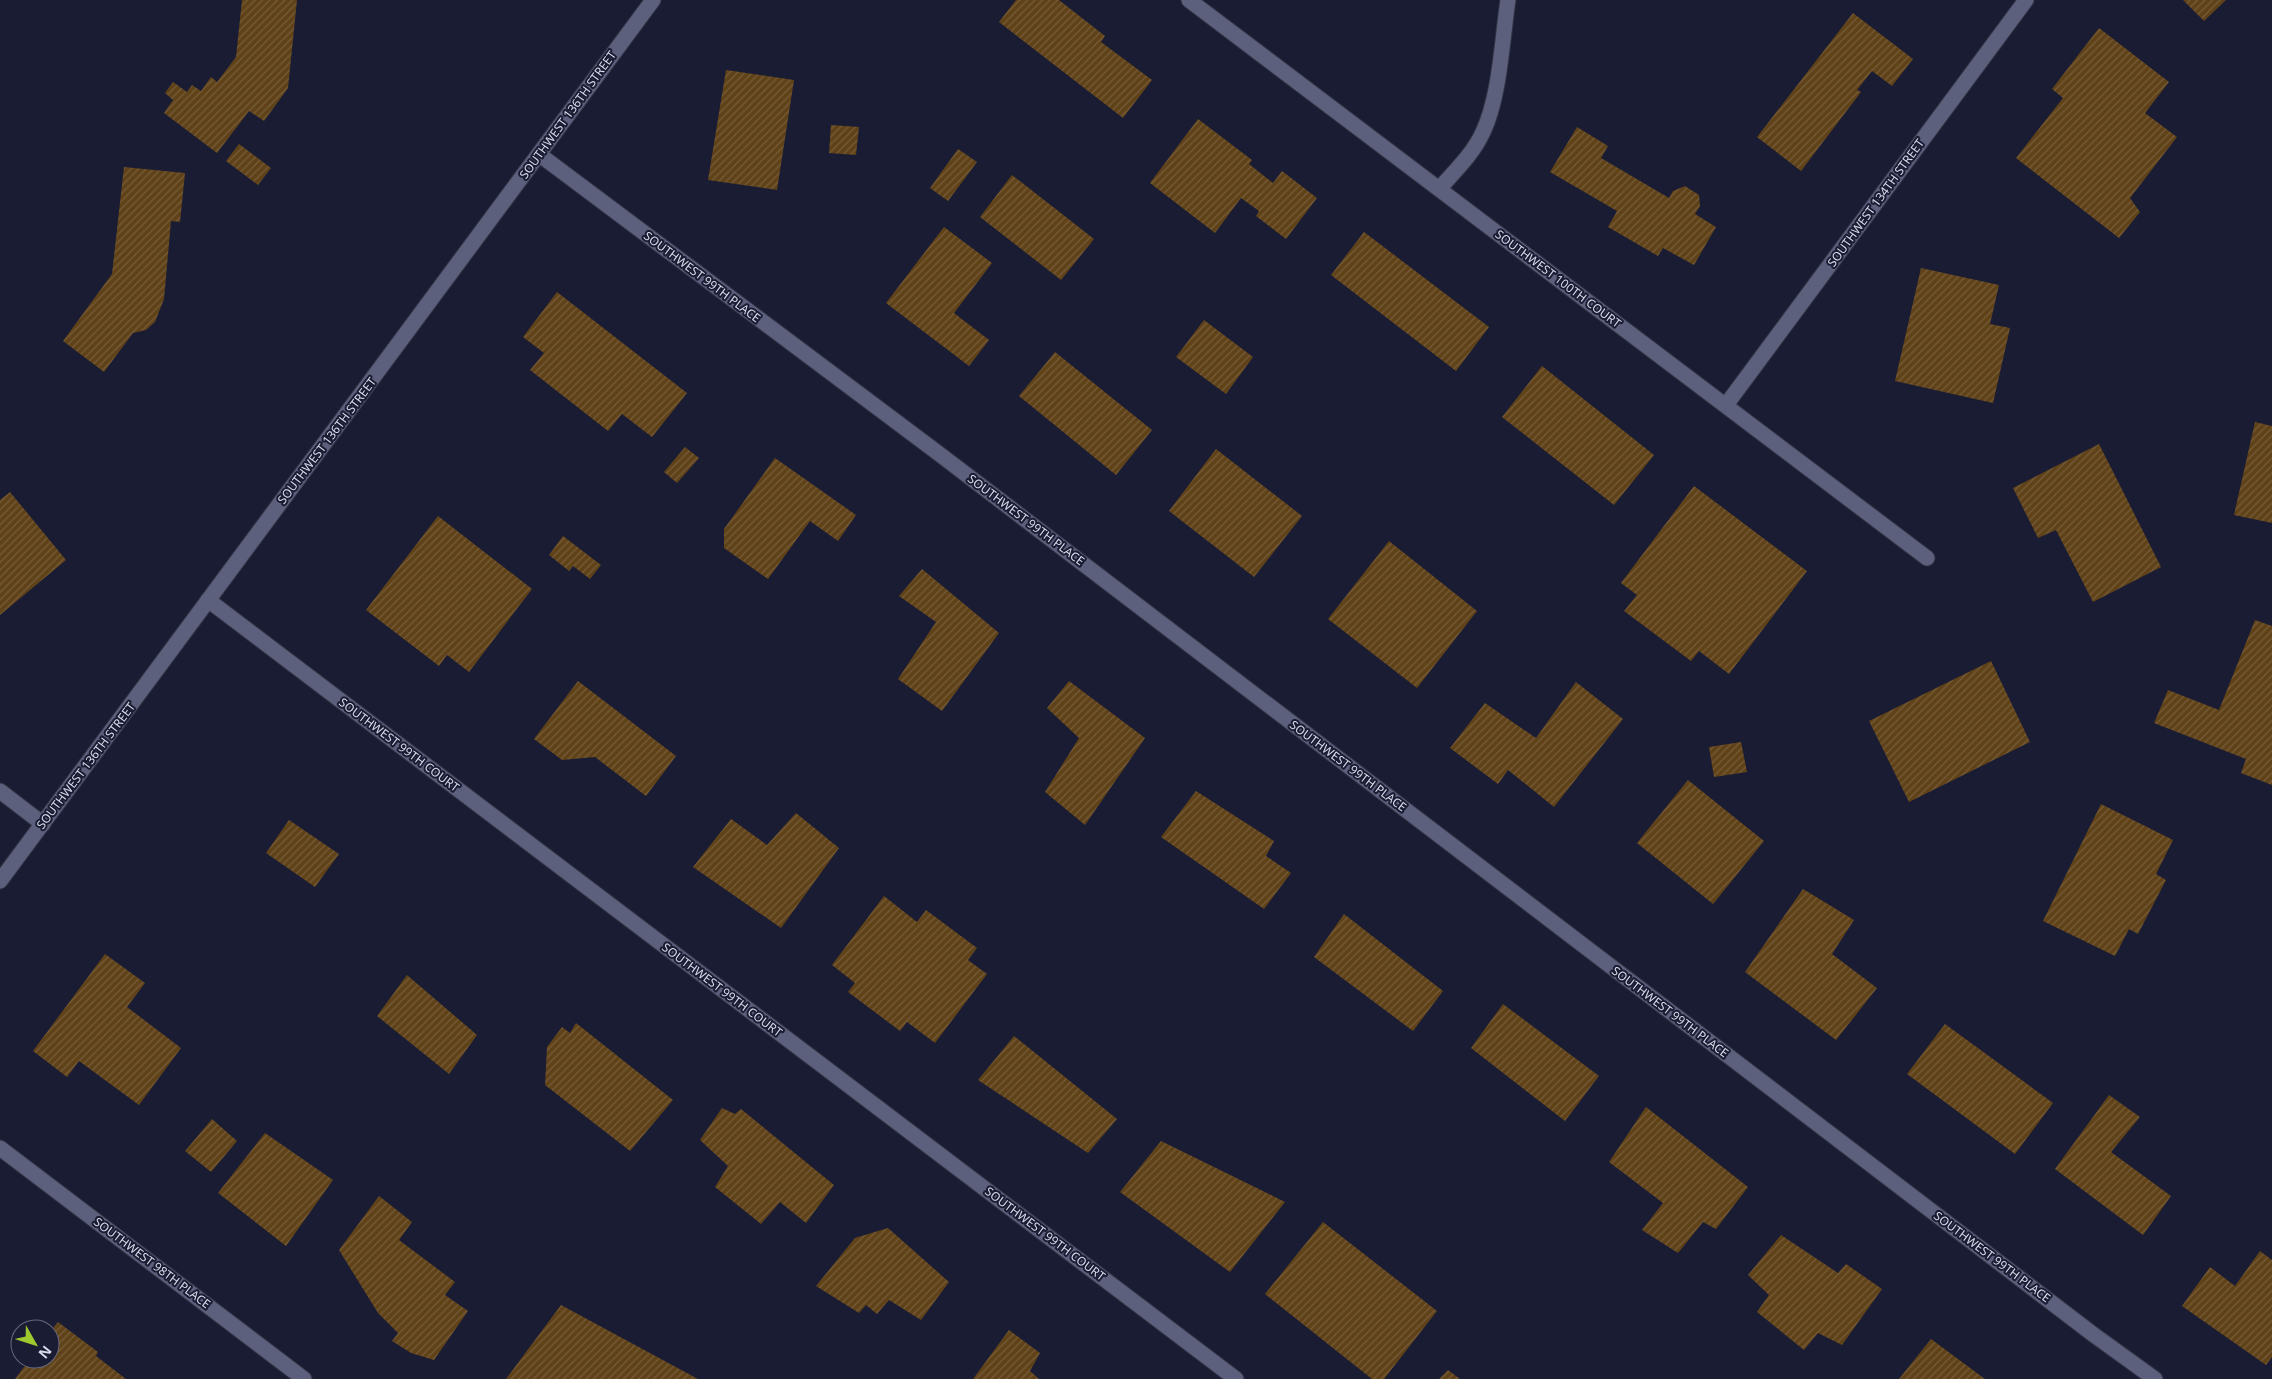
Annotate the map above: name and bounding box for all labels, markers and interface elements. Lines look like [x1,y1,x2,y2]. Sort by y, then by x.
street label: SOUTHWEST 136TH STREET [515,47,620,182]
street label: SOUTHWEST 134TH STREET [1823,135,1928,270]
street label: SOUTHWEST 100TH COURT [1492,226,1625,332]
street label: SOUTHWEST 99TH PLACE [640,227,764,326]
street label: SOUTHWEST 136TH STREET [273,374,380,508]
street label: SOUTHWEST 99TH PLACE [964,470,1088,569]
street label: SOUTHWEST 99TH COURT [336,694,463,796]
street label: SOUTHWEST 136TH STREET [32,699,139,833]
street label: SOUTHWEST 99TH PLACE [1286,716,1410,815]
street label: SOUTHWEST 99TH COURT [659,939,786,1041]
street label: SOUTHWEST 99TH PLACE [1608,962,1732,1061]
street label: SOUTHWEST 99TH COURT [982,1183,1109,1285]
street label: SOUTHWEST 99TH PLACE [1930,1207,2054,1306]
street label: SOUTHWEST 98TH PLACE [90,1213,214,1312]
north arrow [10,1319,60,1369]
text: N [35,1342,56,1363]

